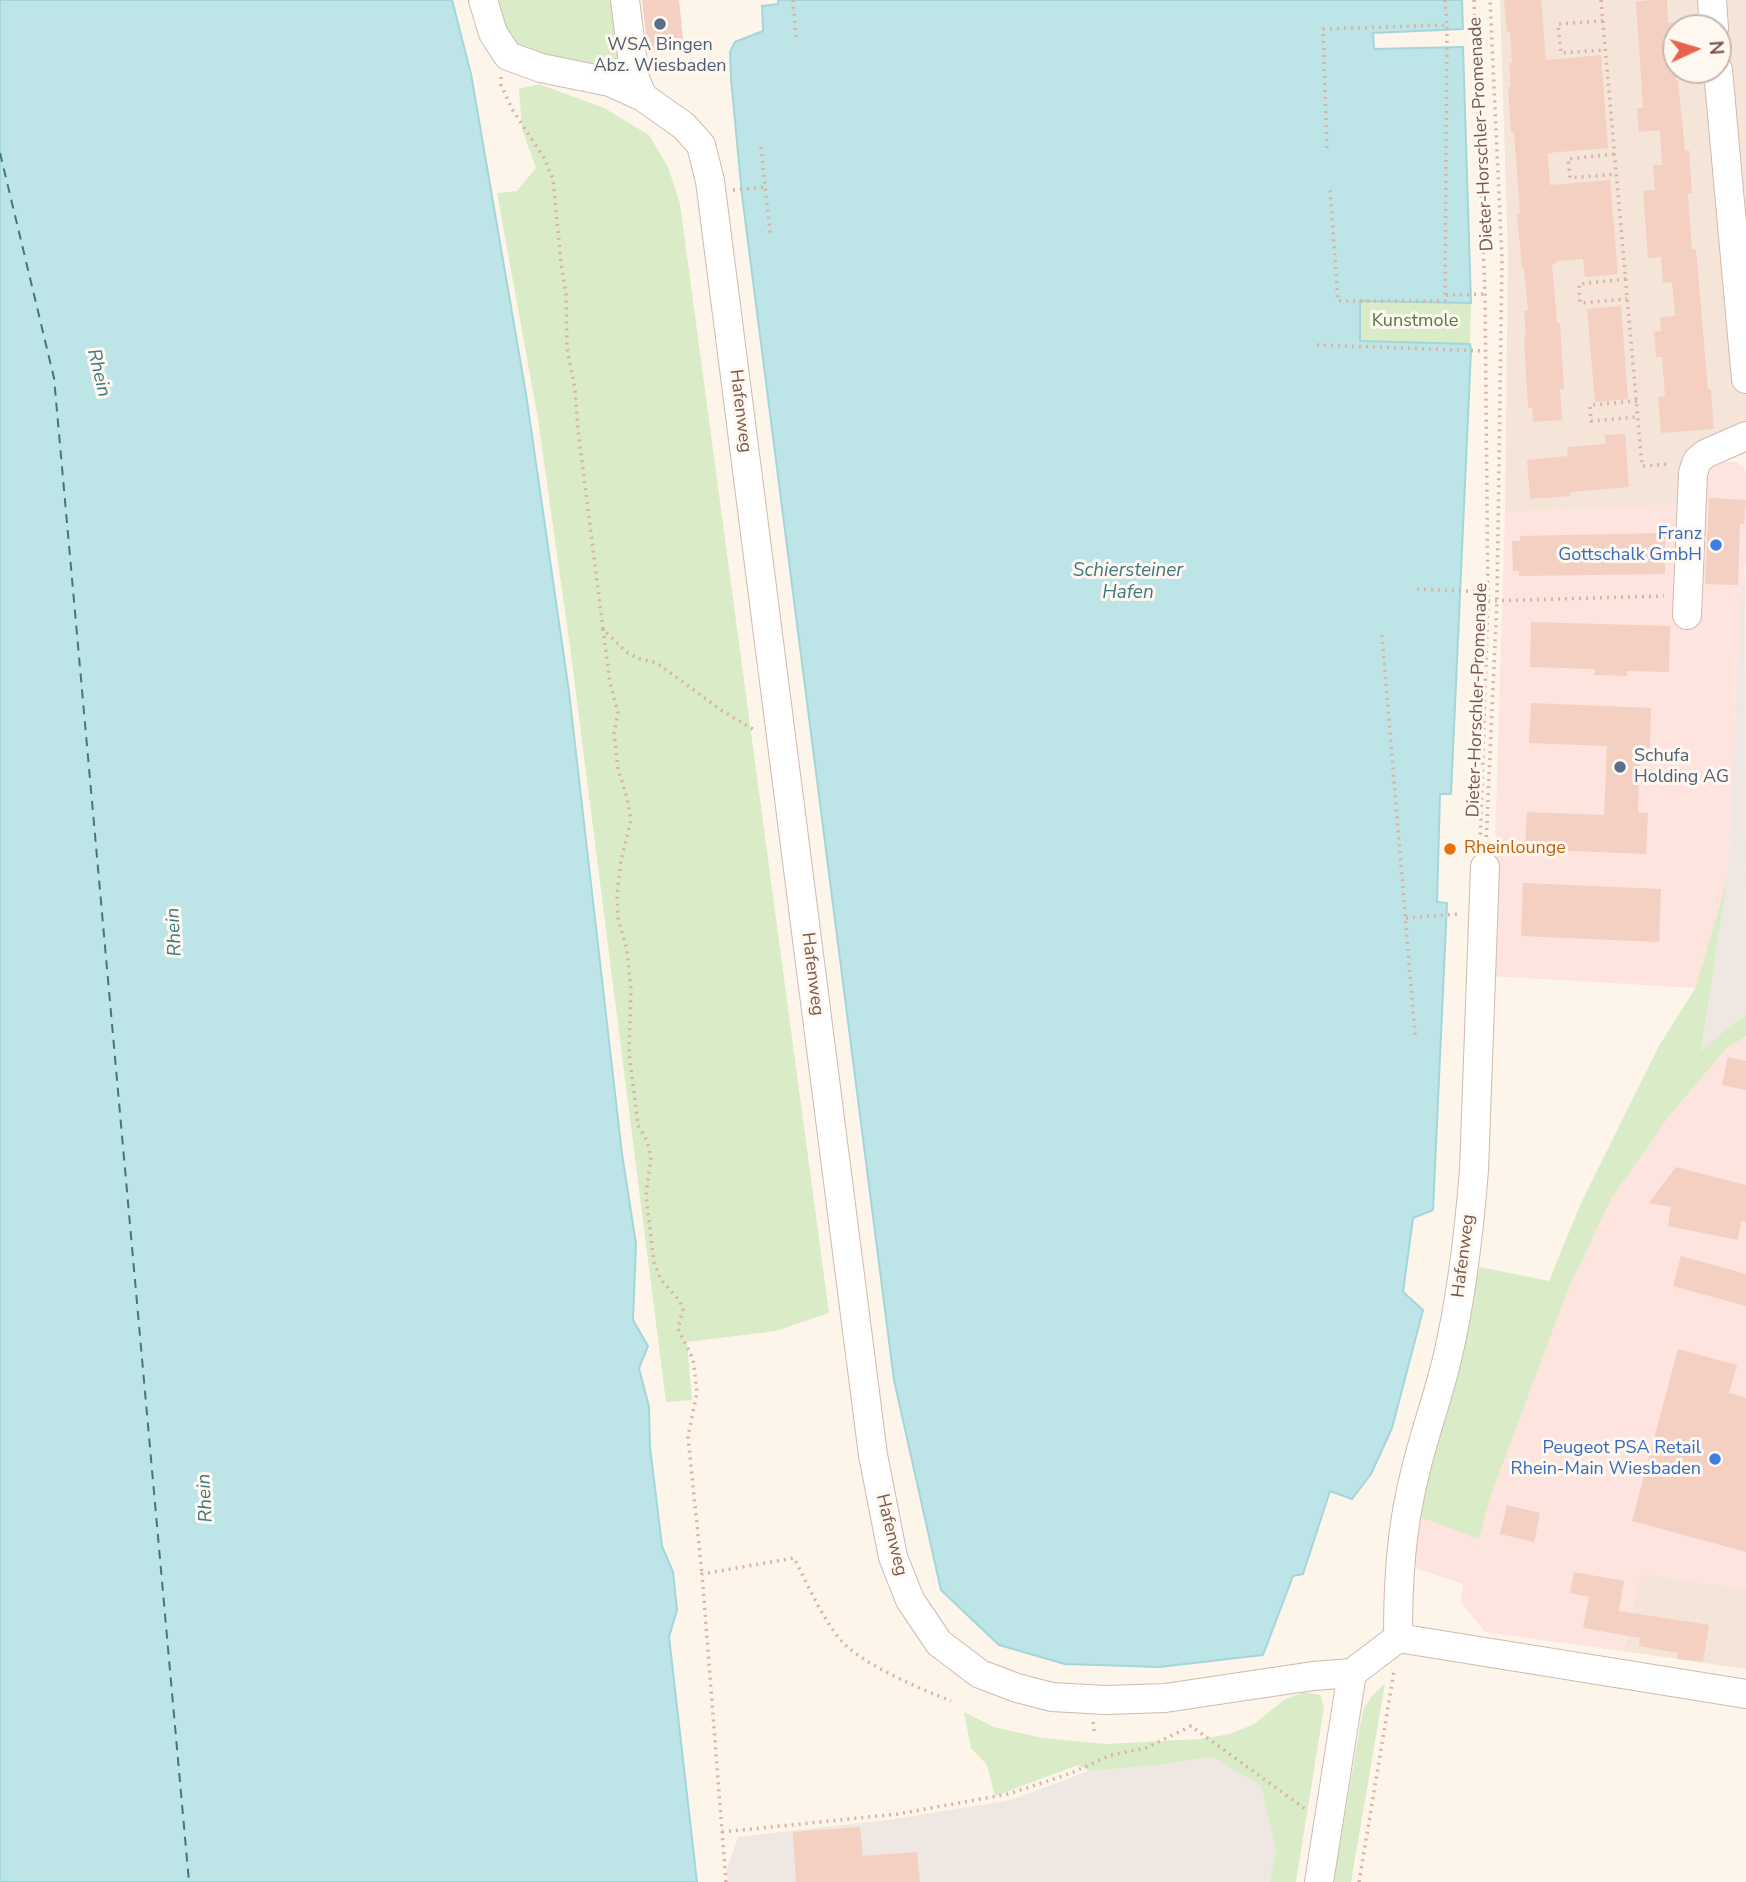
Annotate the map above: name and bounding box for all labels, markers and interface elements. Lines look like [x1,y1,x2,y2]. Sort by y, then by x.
north arrow [1662,14,1732,84]
marker: WSA Bingen Abz. Wiesbaden [652,16,668,32]
street label: Dieter-Horschler-Promenade [1465,16,1499,252]
place label: WSA Bingen Abz. Wiesbaden [593,35,727,78]
text: N [1702,40,1729,56]
park label: Kunstmole [1372,311,1458,333]
water label: Rhein [81,347,115,399]
street label: Hafenweg [724,368,756,454]
place label: Franz Gottschalk GmbH [1558,524,1702,566]
marker: Franz Gottschalk GmbH [1708,537,1724,553]
water label: Schiersteiner Hafen [1073,560,1183,604]
street label: Dieter-Horschler-Promenade [1463,582,1493,818]
place label: Schufa Holding AG [1634,746,1729,788]
marker: Schufa Holding AG [1612,759,1628,775]
place label: Rheinlounge [1464,838,1566,860]
marker: Rheinlounge [1442,841,1458,857]
water label: Rhein [162,907,188,957]
street label: Hafenweg [796,931,828,1017]
street label: Hafenweg [1448,1213,1480,1299]
place label: Peugeot PSA Retail Rhein-Main Wiesbaden [1511,1438,1701,1480]
marker: Peugeot PSA Retail Rhein-Main Wiesbaden [1707,1451,1723,1467]
water label: Rhein [193,1473,219,1523]
street label: Hafenweg [870,1492,912,1578]

